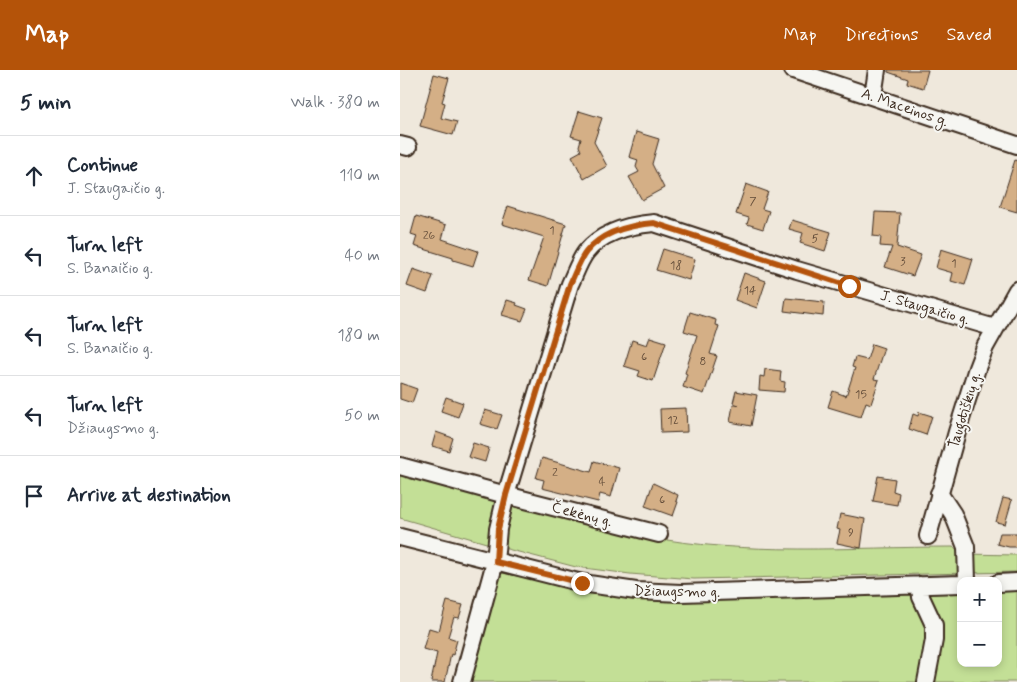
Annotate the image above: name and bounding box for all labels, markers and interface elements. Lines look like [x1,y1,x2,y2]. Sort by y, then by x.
text: Map [25,20,69,51]
text: Map [784,23,817,47]
text: Directions [845,23,919,47]
text: Saved [947,23,992,47]
street label: A. Maceinos g. [858,84,951,133]
text: 5 min [20,89,72,117]
text: Walk · 380 m [290,92,380,113]
text: Continue [67,153,138,178]
icon: ahead [20,162,48,190]
text: 110 m [339,165,380,186]
text: J. Staugaičio g. [67,178,165,199]
house number: 7 [749,194,757,210]
house number: 1 [549,223,555,239]
house number: 26 [423,228,436,244]
house number: 5 [811,231,819,247]
text: Turn left [67,233,143,258]
icon: left [20,242,48,270]
text: 40 m [344,245,380,266]
house number: 3 [900,254,906,270]
house number: 1 [951,256,957,272]
text: S. Banaičio g. [67,258,153,279]
house number: 18 [670,258,682,274]
route start [838,275,861,298]
house number: 14 [744,283,756,299]
street label: J. Staugaičio g. [878,286,972,331]
text: Turn left [67,313,143,338]
icon: left [20,322,48,350]
text: 180 m [337,325,380,346]
text: S. Banaičio g. [67,338,153,359]
house number: 6 [641,349,647,365]
house number: 8 [700,354,706,370]
street label: Taugotiškių g. [944,370,987,451]
house number: 15 [855,387,867,403]
text: Turn left [67,393,143,418]
icon: left [20,402,48,430]
text: 50 m [344,405,380,426]
house number: 12 [667,413,679,429]
text: Džiaugsmo g. [67,418,159,439]
house number: 2 [552,465,558,481]
house number: 4 [599,474,606,490]
icon: arrive [20,482,48,510]
text: Arrive at destination [67,483,231,508]
house number: 6 [659,492,665,508]
street label: Čekėnų g. [549,497,614,532]
house number: 9 [848,525,854,541]
route end [571,572,594,595]
map controls [957,577,1002,667]
button: + [957,577,1002,622]
street label: Džiaugsmo g. [634,581,720,603]
button: − [957,622,1002,667]

